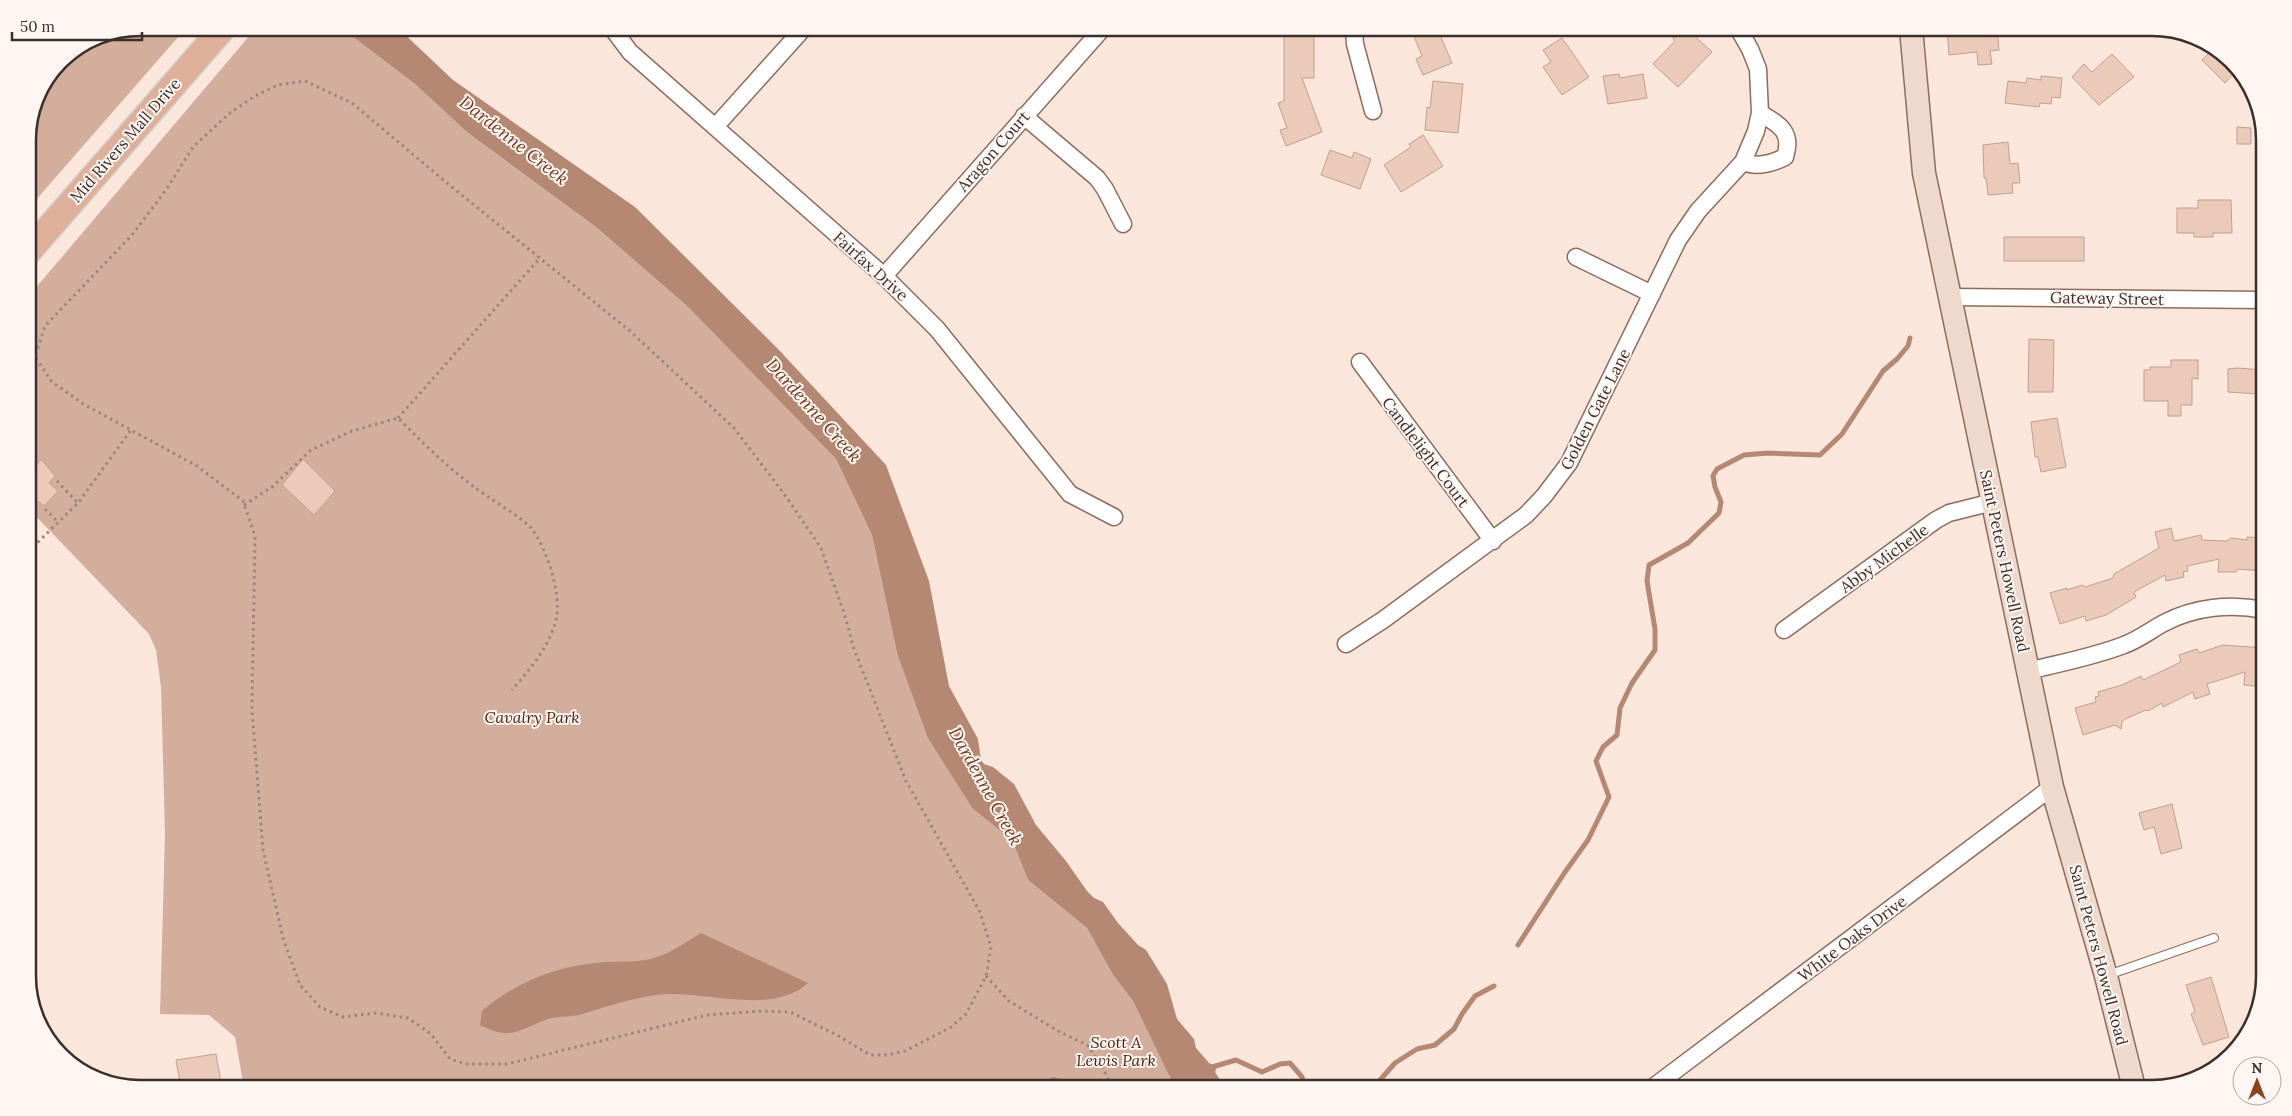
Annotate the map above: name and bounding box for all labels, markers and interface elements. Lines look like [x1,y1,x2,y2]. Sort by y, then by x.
scale bar [12,10,142,42]
text: 50 m [20,17,55,36]
street label: Mid Rivers Mall Drive [65,73,185,206]
water label: Dardenne Creek [455,90,573,190]
street label: Aragon Court [952,106,1034,196]
street label: Fairfax Drive [829,227,913,305]
street label: Gateway Street [2050,287,2165,309]
street label: Golden Gate Lane [1556,345,1634,473]
water label: Dardenne Creek [761,353,867,467]
street label: Candlelight Court [1378,393,1474,512]
street label: Saint Peters Howell Road [1976,468,2034,654]
street label: Abby Michelle [1835,519,1932,597]
park label: Cavalry Park [485,707,579,727]
water label: Dardenne Creek [944,723,1028,849]
street label: Saint Peters Howell Road [2065,863,2133,1048]
street label: White Oaks Drive [1794,890,1911,985]
park label: Scott A Lewis Park [1076,1032,1156,1070]
north arrow [2232,1056,2282,1106]
text: N [2252,1059,2263,1077]

